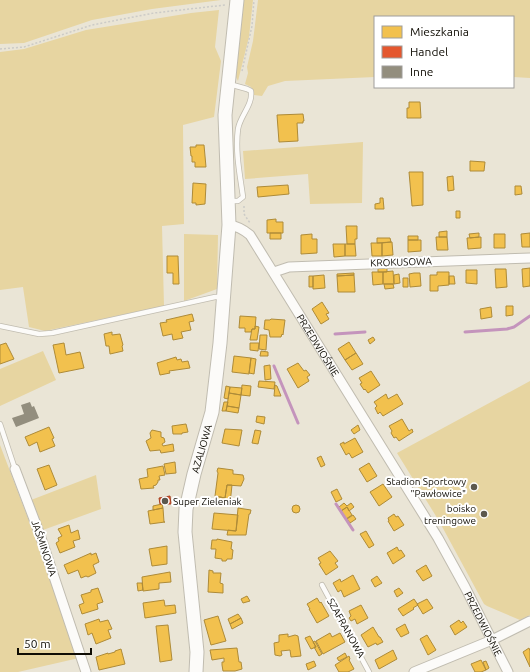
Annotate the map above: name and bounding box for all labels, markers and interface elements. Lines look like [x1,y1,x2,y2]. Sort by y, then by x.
legend [374,16,514,88]
text: Mieszkania [410,25,469,38]
text: Handel [410,45,448,58]
text: Inne [410,65,433,78]
street label: KROKUSOWA [370,255,432,269]
street label: PRZEDWIOŚNIE [295,312,342,378]
street label: AZALIOWA [189,423,214,474]
place label: Stadion Sportowy "Pawłowice" [386,476,466,499]
marker: Stadion Sportowy "Pawłowice" [469,482,479,492]
marker: Super Zieleniak [160,496,170,506]
place label: Super Zieleniak [173,496,242,507]
place label: boisko treningowe [424,503,476,526]
marker: boisko treningowe [479,509,489,519]
street label: JAŚMINOWA [29,518,60,578]
street label: PRZEDWIOŚNIE [463,589,505,658]
street label: SZAFRANOWA [325,596,367,660]
scale bar [18,630,91,656]
text: 50 m [24,637,51,650]

